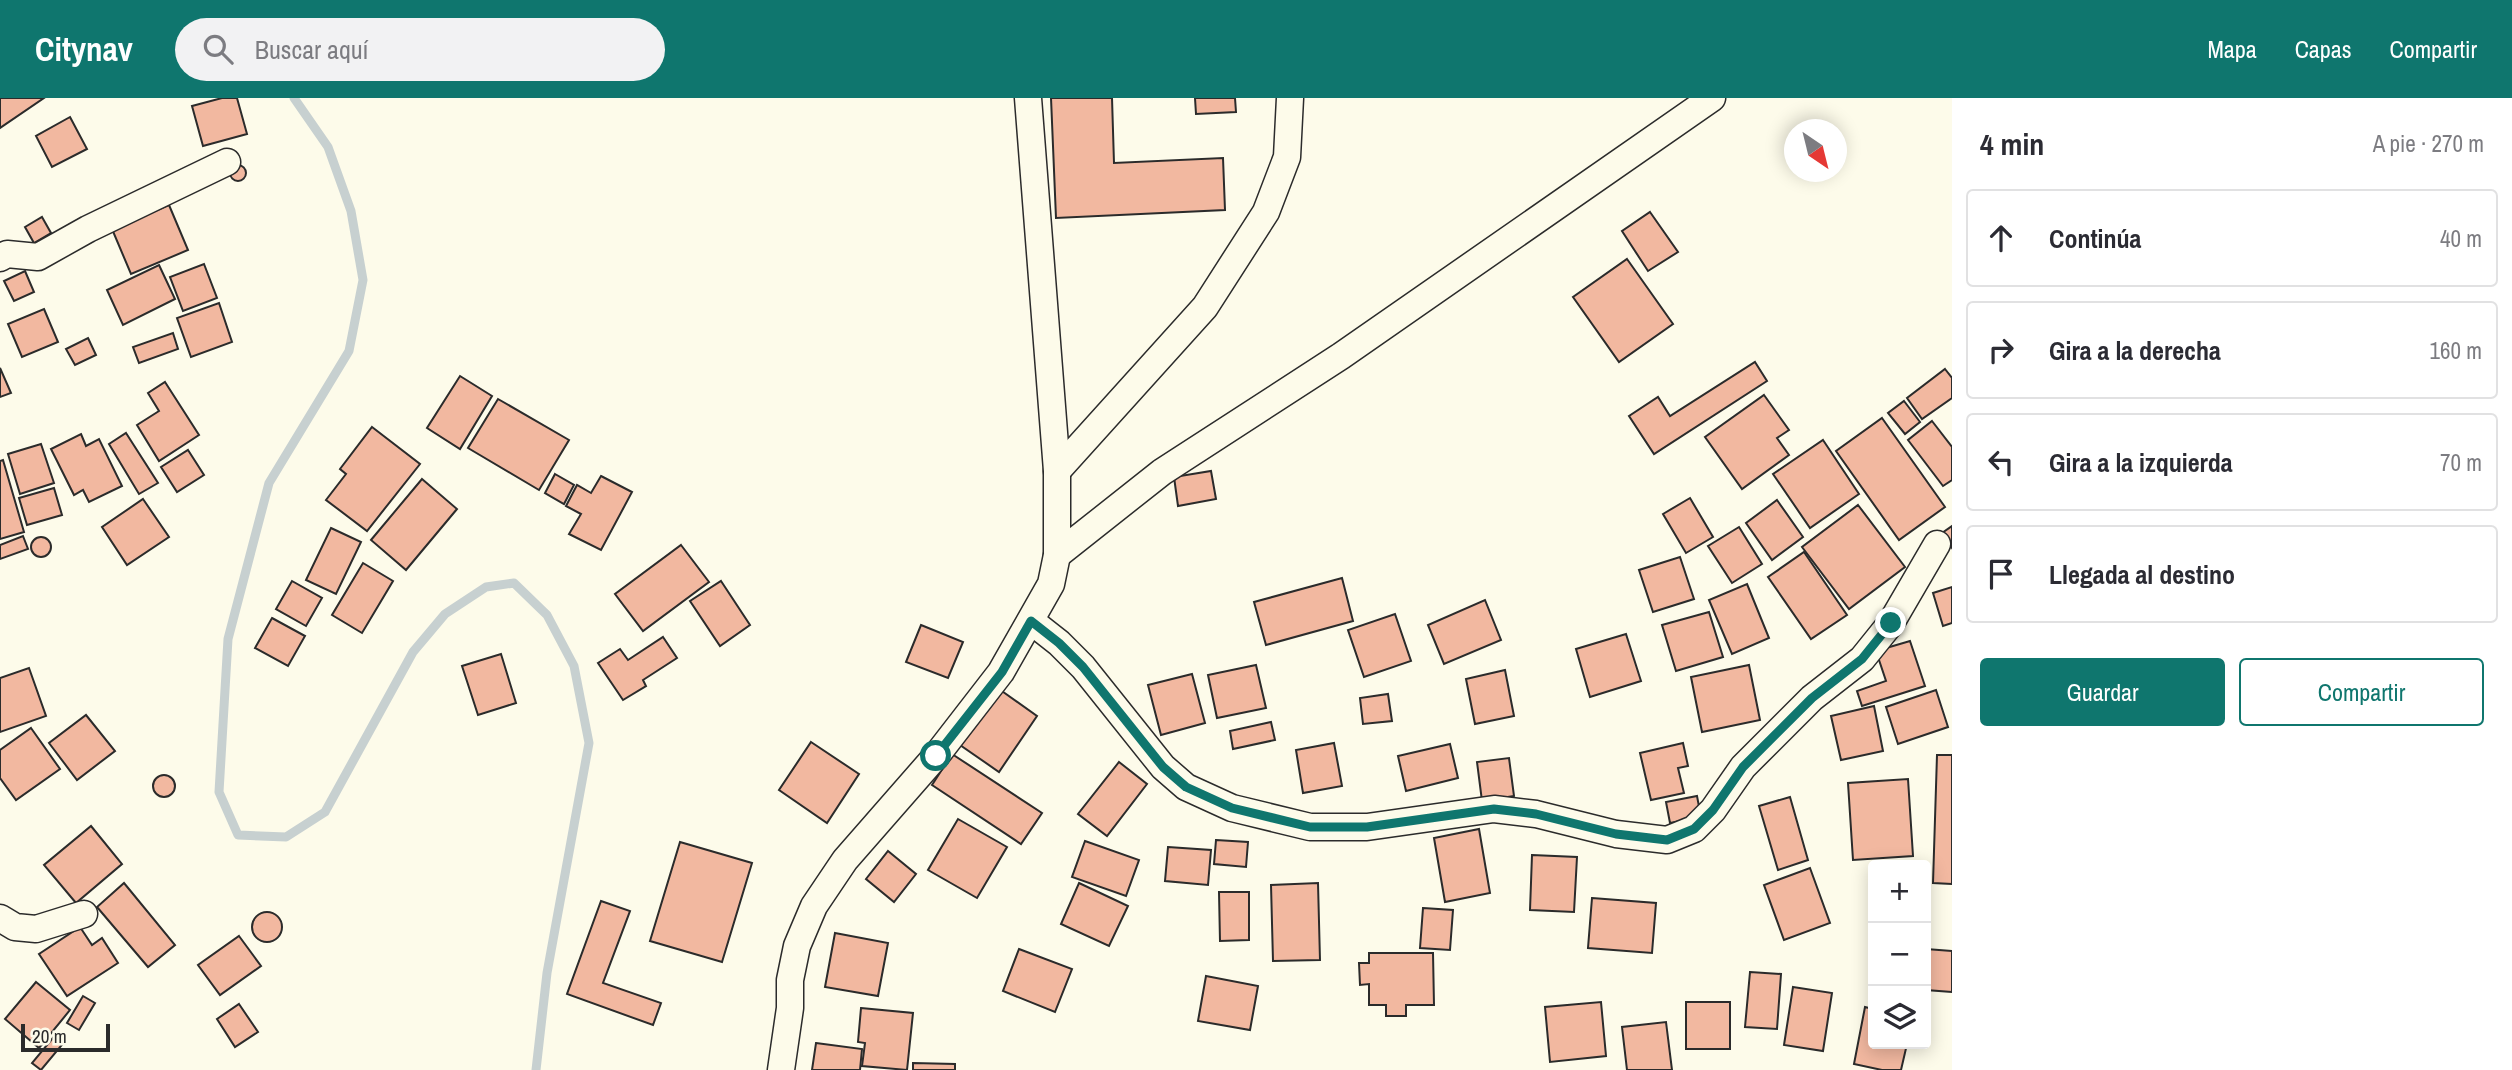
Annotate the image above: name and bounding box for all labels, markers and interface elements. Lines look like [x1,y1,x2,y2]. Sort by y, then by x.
search box [175,18,665,81]
text: Citynav [35,27,133,71]
icon: search [199,30,237,68]
text: Buscar aquí [255,32,369,67]
text: Mapa [2207,33,2257,65]
text: Capas [2295,33,2352,65]
text: Compartir [2390,33,2477,65]
north arrow [1784,119,1847,182]
text: 4 min [1980,124,2044,164]
text: A pie · 270 m [2373,128,2484,159]
icon: ahead [1982,219,2020,257]
text: Continúa [2049,221,2141,256]
text: 40 m [2440,223,2482,254]
icon: right [1982,331,2020,369]
text: Gira a la derecha [2049,333,2221,368]
text: 160 m [2430,335,2482,366]
icon: left [1982,443,2020,481]
text: Gira a la izquierda [2049,445,2233,480]
text: 70 m [2440,447,2482,478]
icon: arrive [1982,555,2020,593]
text: Llegada al destino [2049,557,2235,592]
route end [1875,607,1906,638]
button: Guardar [1980,658,2225,726]
button: Compartir [2239,658,2484,726]
route start [920,740,951,771]
map controls [1868,860,1931,1049]
button: + [1868,860,1931,923]
button: − [1868,923,1931,986]
button: layers [1868,986,1931,1049]
scale bar [21,1021,110,1053]
text: 20 m [32,1023,67,1049]

